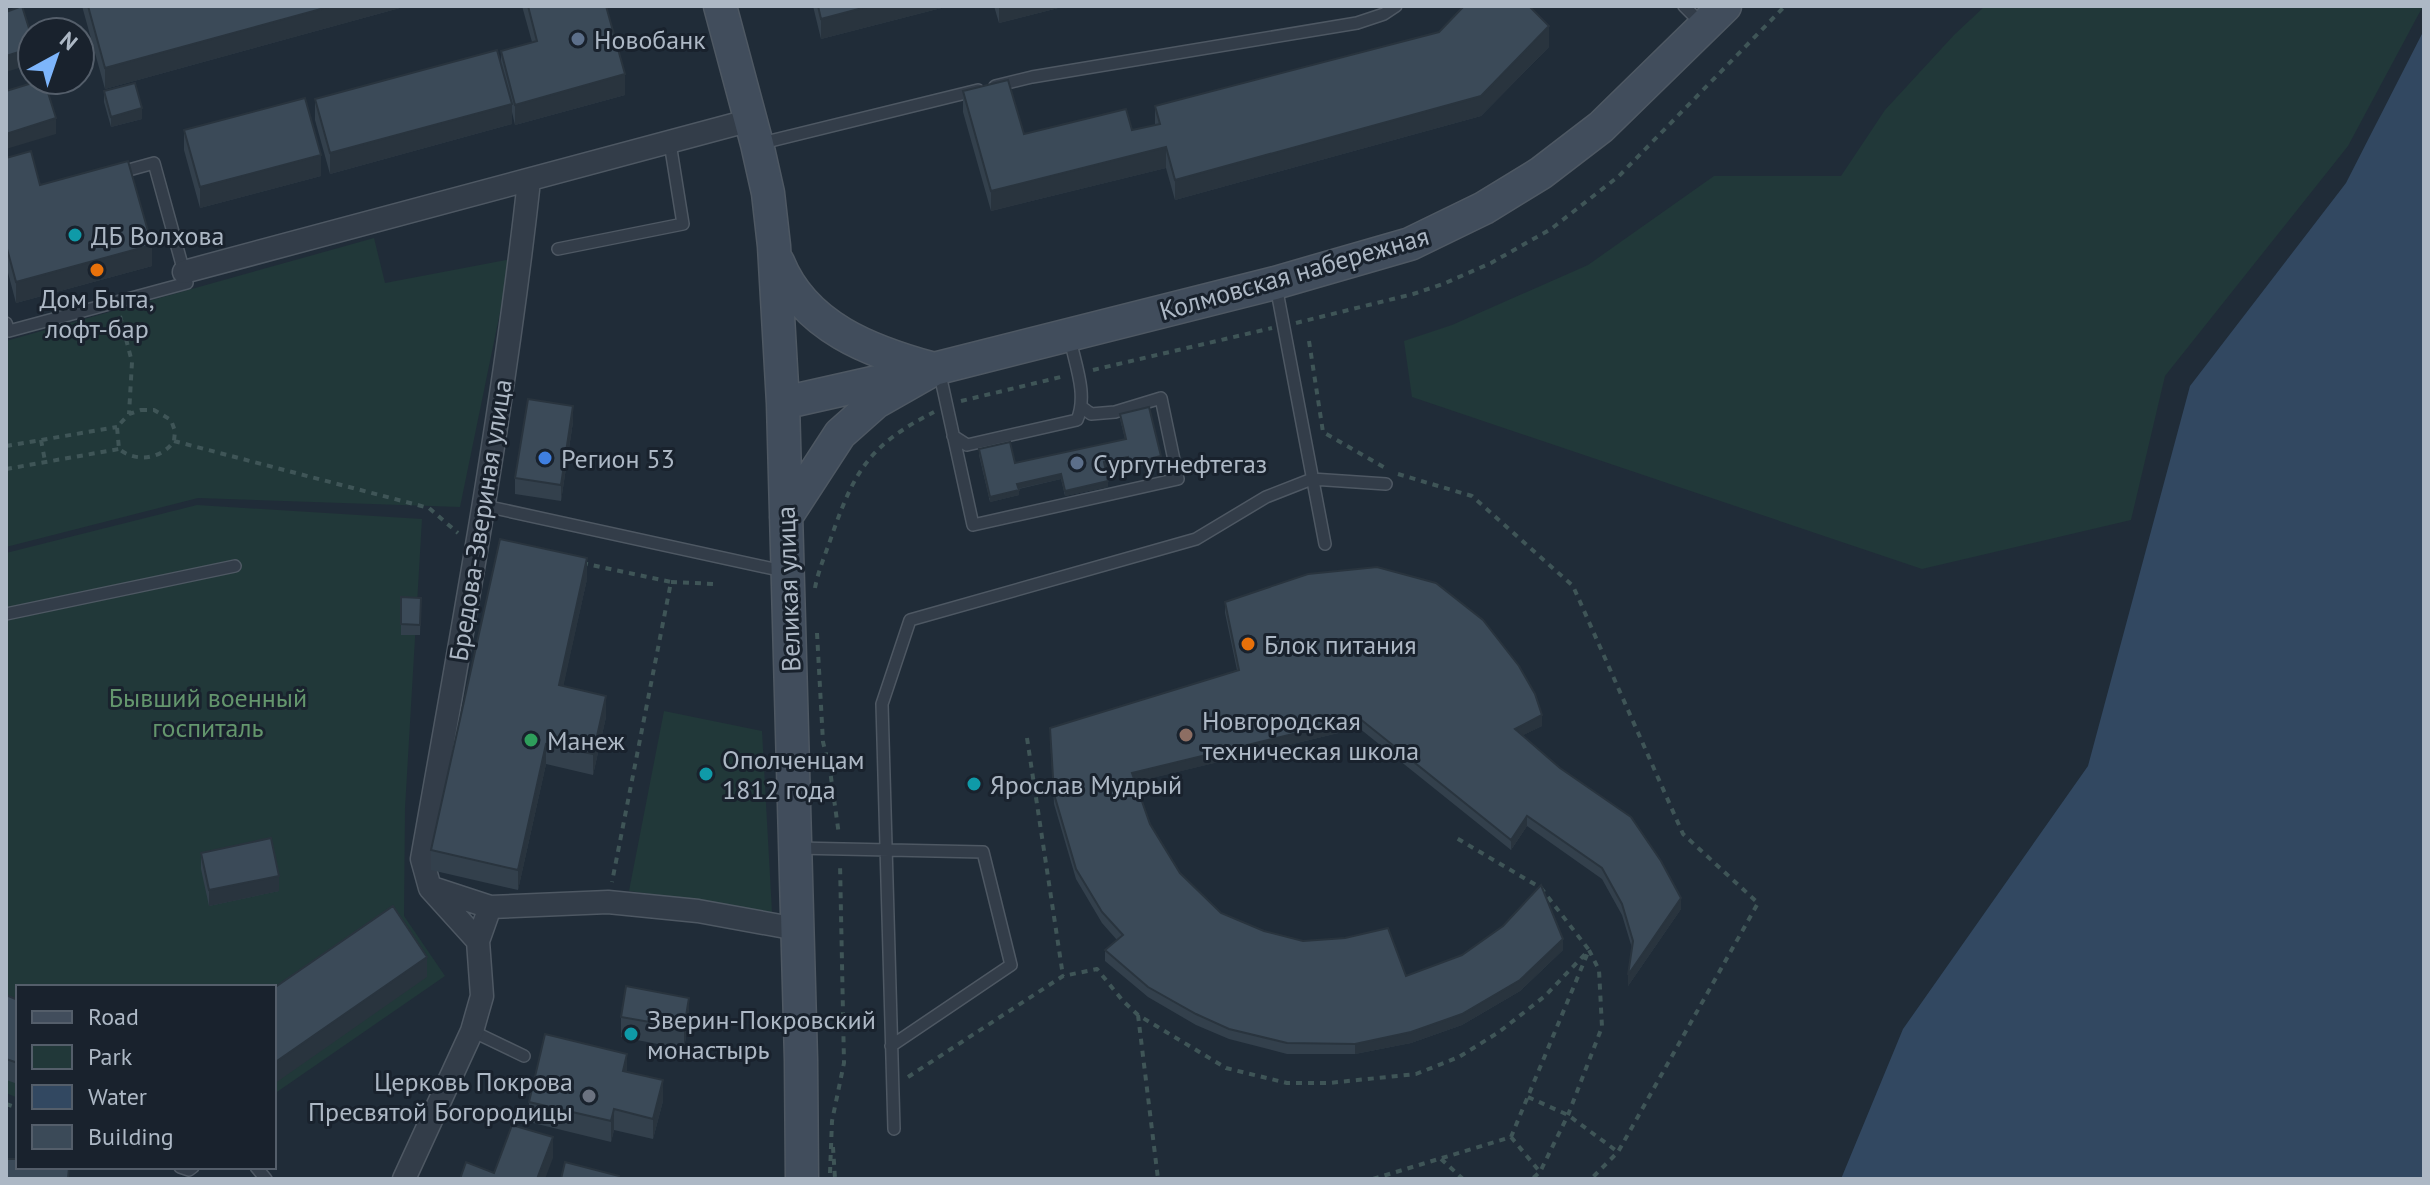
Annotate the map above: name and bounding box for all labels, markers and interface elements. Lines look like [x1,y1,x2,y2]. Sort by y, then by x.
north arrow [16,16,96,96]
place label: Новобанк [594,23,706,56]
text: N [54,25,83,56]
marker: Новобанк [569,30,587,48]
place label: ДБ Волхова [91,219,224,252]
street label: Колмовская набережная [1156,219,1432,327]
marker: ДБ Волхова [66,226,84,244]
marker: Дом Быта, лофт-бар [88,261,106,279]
place label: Дом Быта, лофт-бар [40,282,155,345]
street label: Бредова-Звериная улица [441,377,519,663]
place label: Регион 53 [561,442,675,475]
place label: Сургутнефтегаз [1093,447,1267,480]
marker: Регион 53 [536,449,554,467]
marker: Сургутнефтегаз [1068,454,1086,472]
street label: Великая улица [769,506,807,672]
place label: Блок питания [1264,628,1417,661]
marker: Блок питания [1239,635,1257,653]
park label: Бывший военный госпиталь [109,681,307,744]
place label: Новгородская техническая школа [1202,704,1419,767]
place label: Манеж [547,724,626,757]
marker: Новгородская техническая школа [1177,726,1195,744]
marker: Манеж [522,731,540,749]
place label: Ополченцам 1812 года [722,743,864,806]
marker: Ополченцам 1812 года [697,765,715,783]
place label: Ярослав Мудрый [990,768,1182,801]
marker: Ярослав Мудрый [965,775,983,793]
legend [16,985,276,1169]
text: Road [88,1001,139,1032]
place label: Зверин-Покровский монастырь [647,1003,876,1066]
marker: Зверин-Покровский монастырь [622,1025,640,1043]
text: Park [88,1041,133,1072]
place label: Церковь Покрова Пресвятой Богородицы [308,1065,573,1128]
text: Water [88,1081,147,1112]
marker: Церковь Покрова Пресвятой Богородицы [580,1087,598,1105]
text: Building [88,1121,174,1152]

